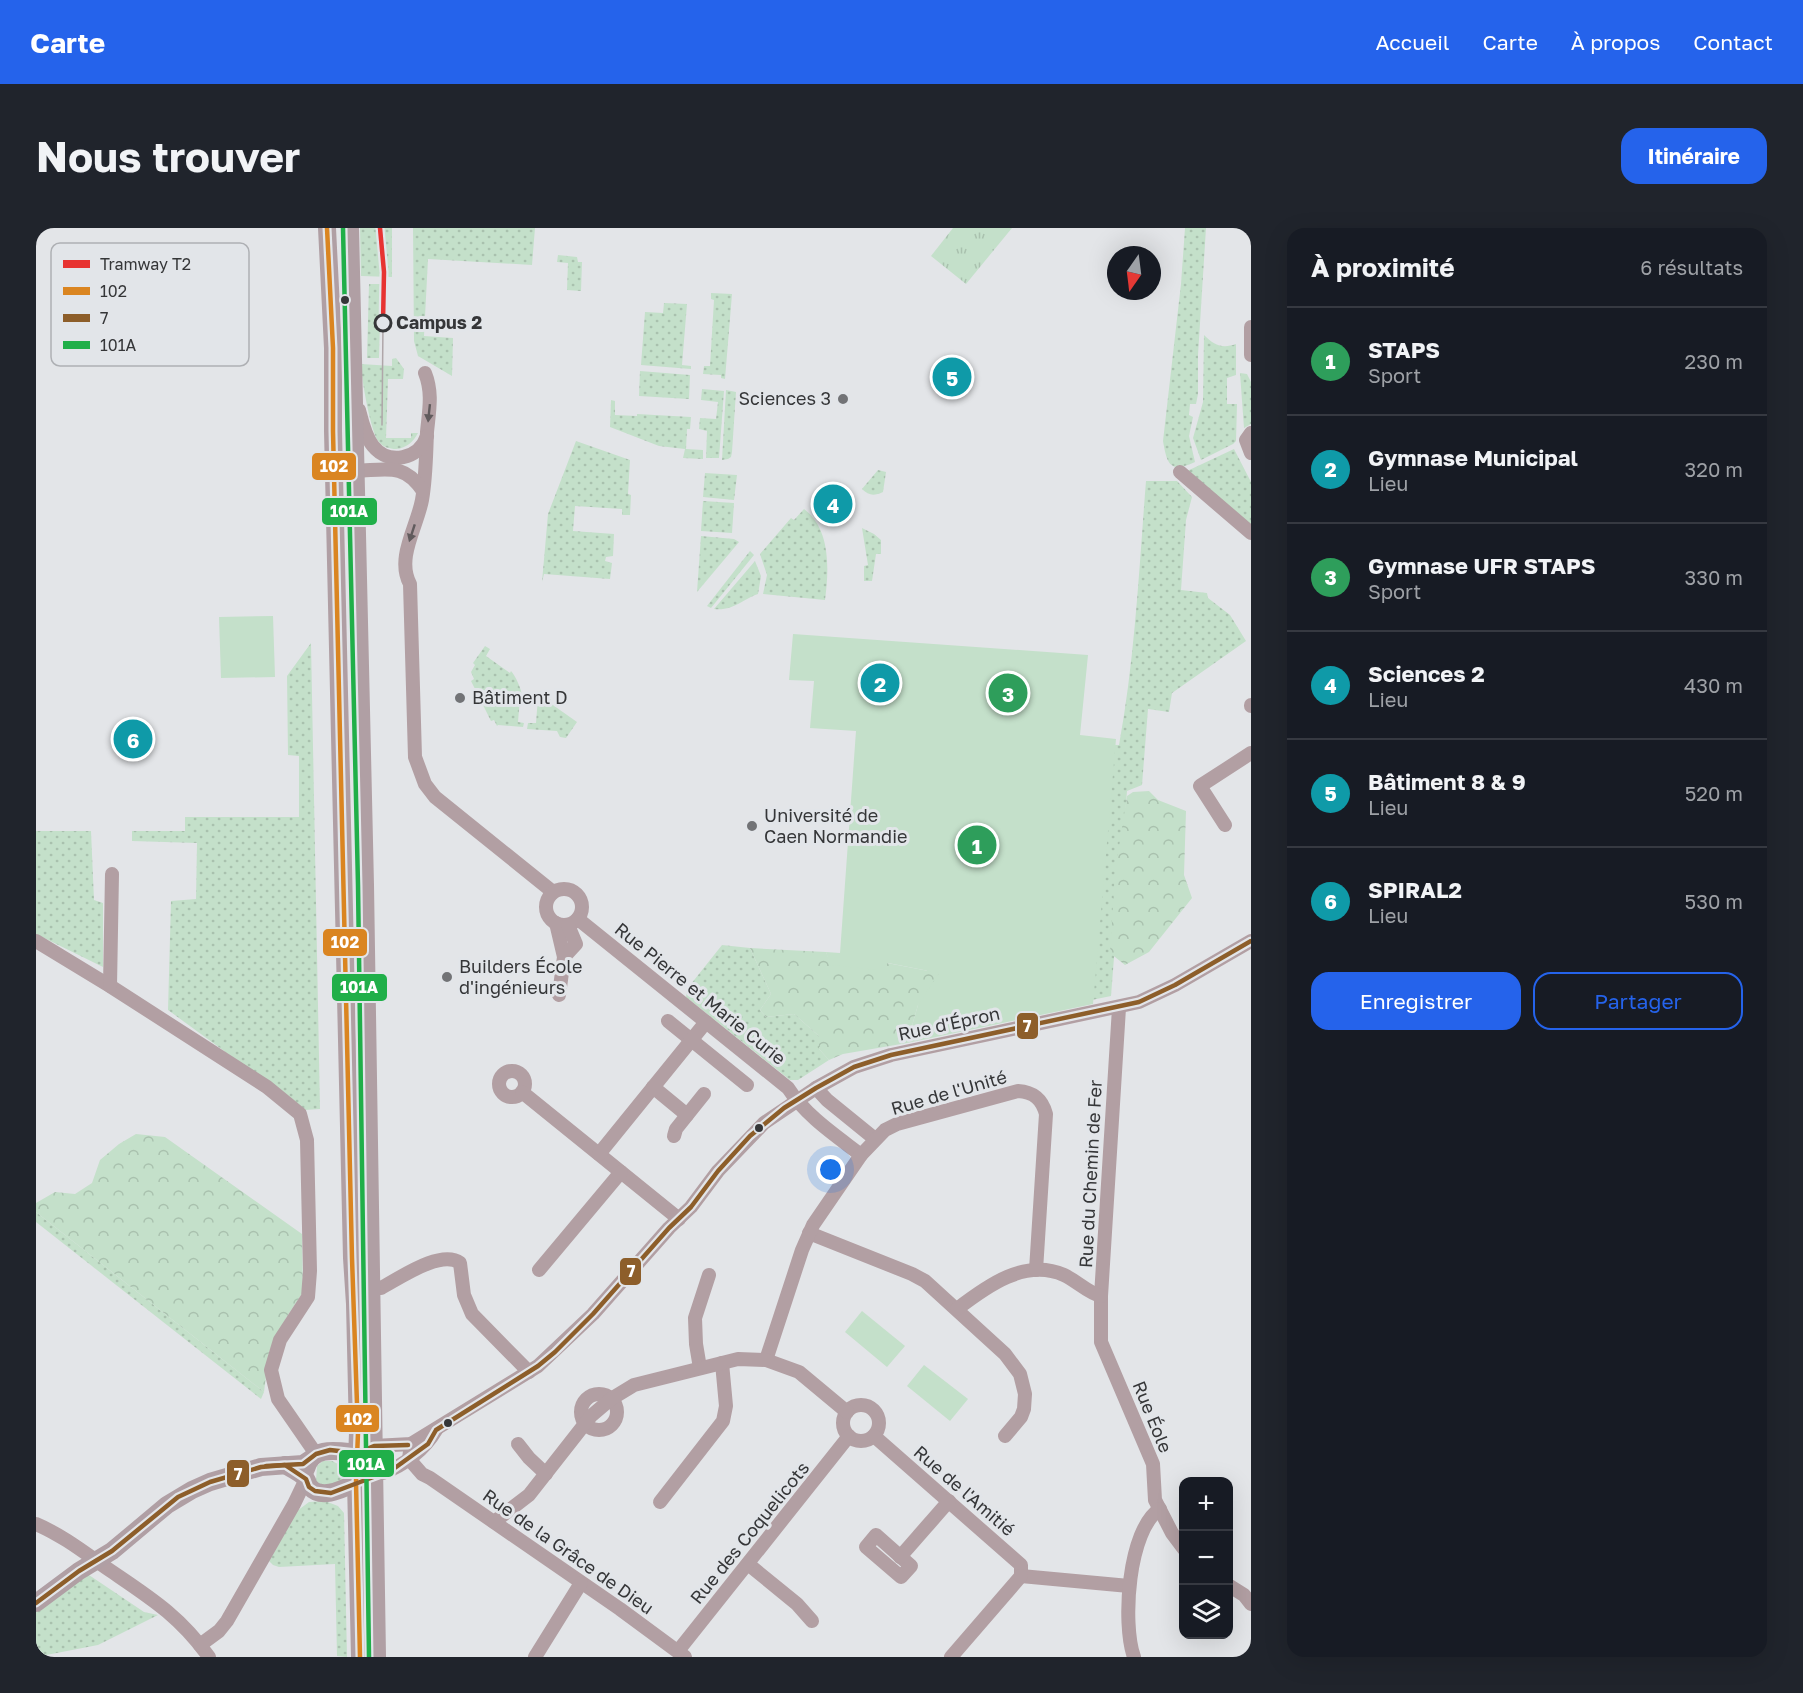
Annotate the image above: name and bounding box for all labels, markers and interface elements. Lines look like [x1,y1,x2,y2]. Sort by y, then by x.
text: Carte [30,26,105,59]
text: Accueil [1376,29,1449,55]
text: Carte [1482,29,1538,55]
text: À propos [1571,29,1660,55]
text: Contact [1693,29,1773,55]
button: Itinéraire [1621,128,1767,184]
text: Nous trouver [36,131,300,181]
legend [51,243,249,366]
north arrow [1107,246,1161,300]
text: À proximité [1311,252,1455,283]
text: Tramway T2 [100,254,191,274]
text: 6 résultats [1640,255,1743,279]
text: 102 [100,281,127,301]
unlabelled marker [339,294,351,306]
text: 7 [100,308,108,328]
place label: Campus 2 [396,311,482,333]
marker: Campus 2 [374,314,392,332]
text: 101A [100,335,136,355]
text: STAPS [1368,336,1440,363]
text: 1 [1325,349,1336,373]
text: 230 m [1685,349,1743,373]
pin: 5 [932,354,972,400]
text: Sport [1368,363,1421,387]
place label: Sciences 3 [739,387,831,409]
marker: Sciences 3 [836,392,850,406]
one-way arrow [424,403,434,422]
text: Gymnase Municipal [1368,444,1578,471]
line badge: 102 [311,452,357,481]
text: 102 [320,456,348,476]
text: 2 [1324,457,1337,481]
text: 320 m [1685,457,1743,481]
text: Lieu [1368,471,1408,495]
pin: 4 [814,482,852,526]
line badge: 101A [321,497,378,526]
text: 101A [330,501,369,521]
one-way arrow [407,524,417,542]
text: Gymnase UFR STAPS [1368,552,1596,579]
text: 3 [1324,565,1337,589]
text: 330 m [1685,565,1743,589]
text: Sport [1368,579,1421,603]
pin: 2 [860,660,900,706]
text: Sciences 2 [1368,660,1485,687]
pin: 3 [988,670,1028,716]
text: 4 [1324,673,1337,697]
text: 430 m [1684,673,1743,697]
place label: Bâtiment D [472,686,568,708]
text: Lieu [1368,687,1408,711]
marker: Bâtiment D [453,691,467,705]
pin: 6 [114,716,152,762]
text: Bâtiment 8 & 9 [1368,768,1526,795]
text: 5 [1324,781,1337,805]
text: 520 m [1685,781,1743,805]
text: Lieu [1368,795,1408,819]
place label: Université de Caen Normandie [764,804,907,847]
marker: Université de Caen Normandie [745,819,759,833]
pin: 1 [958,822,996,868]
text: SPIRAL2 [1368,876,1462,903]
text: 6 [1324,889,1337,913]
text: 530 m [1685,889,1743,913]
text: Lieu [1368,903,1408,927]
street label: Rue Pierre et Marie Curie [611,917,791,1069]
line badge: 102 [322,928,368,957]
text: 102 [331,932,359,952]
place label: Builders École d'ingénieurs [459,955,582,998]
marker: Builders École d'ingénieurs [440,970,454,984]
button: Enregistrer [1311,972,1521,1030]
button: Partager [1533,972,1743,1030]
line badge: 101A [331,973,388,1002]
text: 101A [340,977,379,997]
street label: Rue d'Épron [896,1002,1002,1045]
line badge: 7 [1016,1012,1039,1040]
text: 7 [1023,1016,1032,1036]
street label: Rue de l'Unité [888,1065,1009,1119]
street label: Rue du Chemin de Fer [1074,1079,1106,1269]
unlabelled marker [753,1122,765,1134]
your location [816,1155,845,1184]
line badge: 7 [619,1257,642,1286]
text: 7 [627,1261,636,1281]
street label: Rue Éole [1129,1378,1177,1456]
line badge: 102 [335,1404,380,1433]
text: 102 [344,1409,372,1429]
unlabelled marker [442,1417,454,1429]
street label: Rue de l'Amitié [910,1440,1020,1540]
line badge: 101A [338,1449,395,1478]
text: 101A [347,1454,386,1474]
street label: Rue des Coquelicots [685,1457,813,1608]
line badge: 7 [226,1459,250,1488]
text: 7 [234,1464,243,1484]
map controls [1179,1477,1233,1639]
button: + [1179,1477,1233,1531]
street label: Rue de la Grâce de Dieu [479,1484,658,1619]
button: − [1179,1531,1233,1585]
button: layers [1179,1585,1233,1639]

